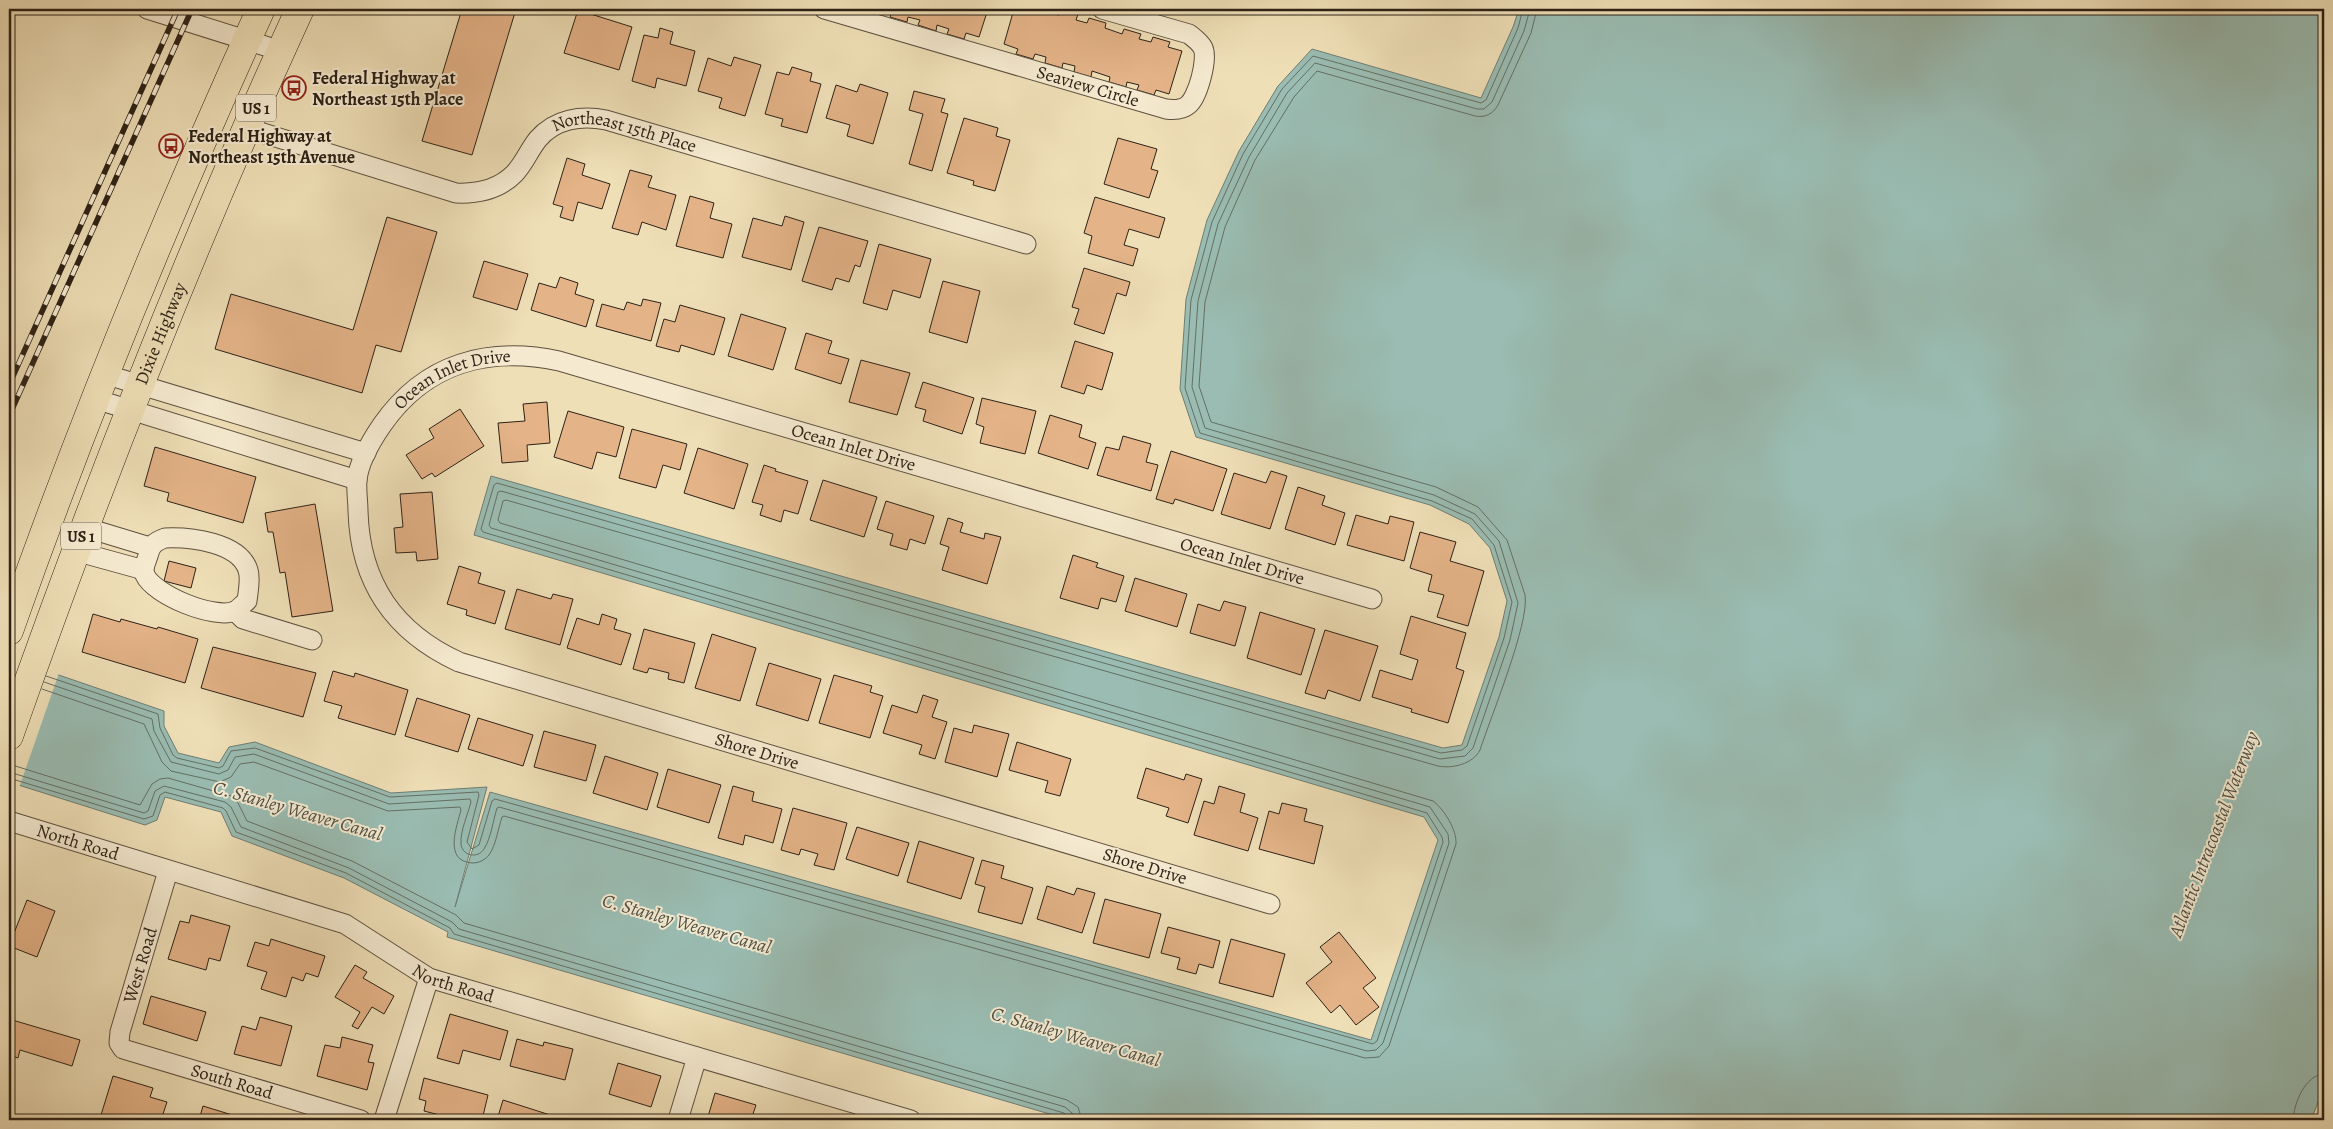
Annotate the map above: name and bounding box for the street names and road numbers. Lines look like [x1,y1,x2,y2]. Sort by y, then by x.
street label: Seaview Circle [1034,60,1142,113]
road number: US 1 [236,95,276,122]
street label: Northeast 15th Place [548,106,699,158]
street label: Dixie Highway [129,278,192,388]
street label: Ocean Inlet Drive [388,344,511,415]
street label: Ocean Inlet Drive [789,418,919,477]
road number: US 1 [61,522,101,550]
street label: Ocean Inlet Drive [1177,531,1307,591]
street label: Shore Drive [712,727,802,775]
street label: North Road [34,818,122,866]
street label: Shore Drive [1100,842,1190,890]
street label: West Road [117,924,163,1007]
street label: North Road [407,958,497,1009]
street label: South Road [188,1058,276,1105]

